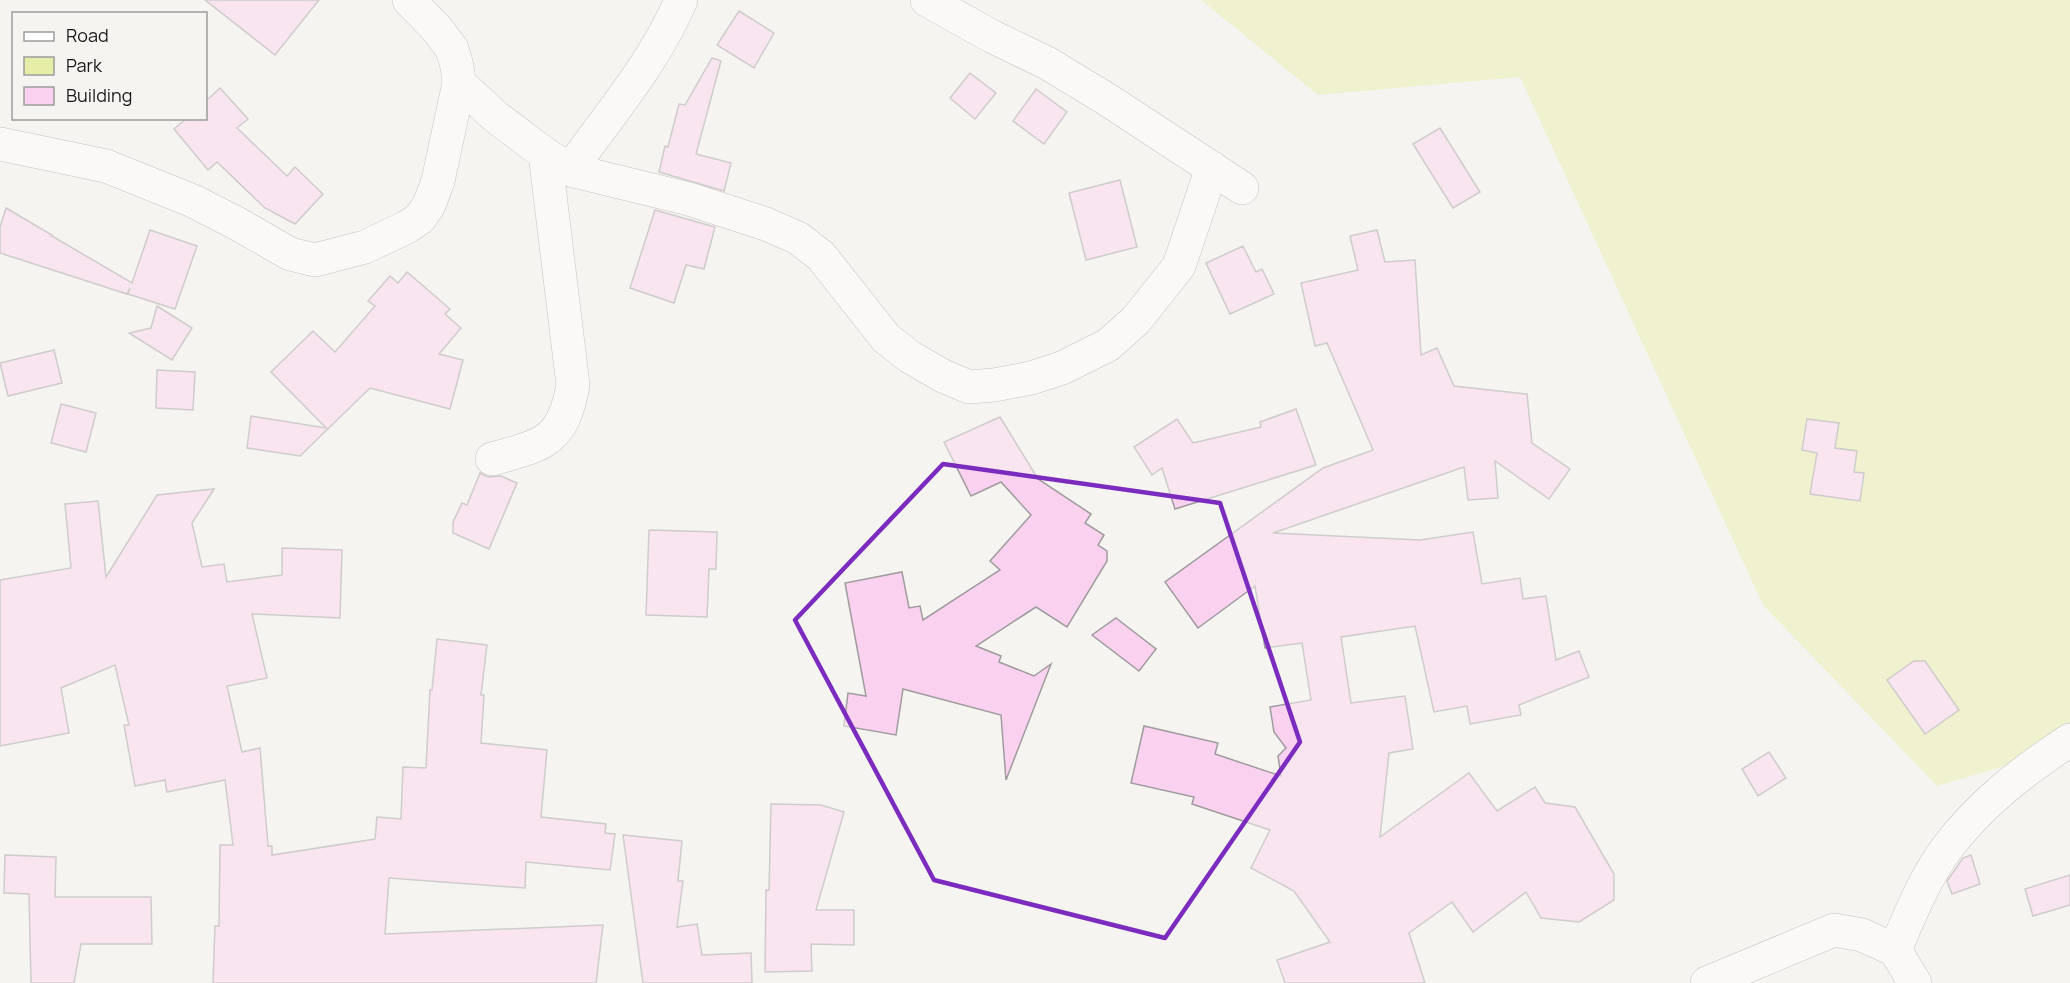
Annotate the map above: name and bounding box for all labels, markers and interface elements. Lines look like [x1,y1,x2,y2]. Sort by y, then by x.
legend [12,12,207,120]
text: Road [66,23,109,47]
text: Park [66,53,103,77]
text: Building [66,83,132,107]

